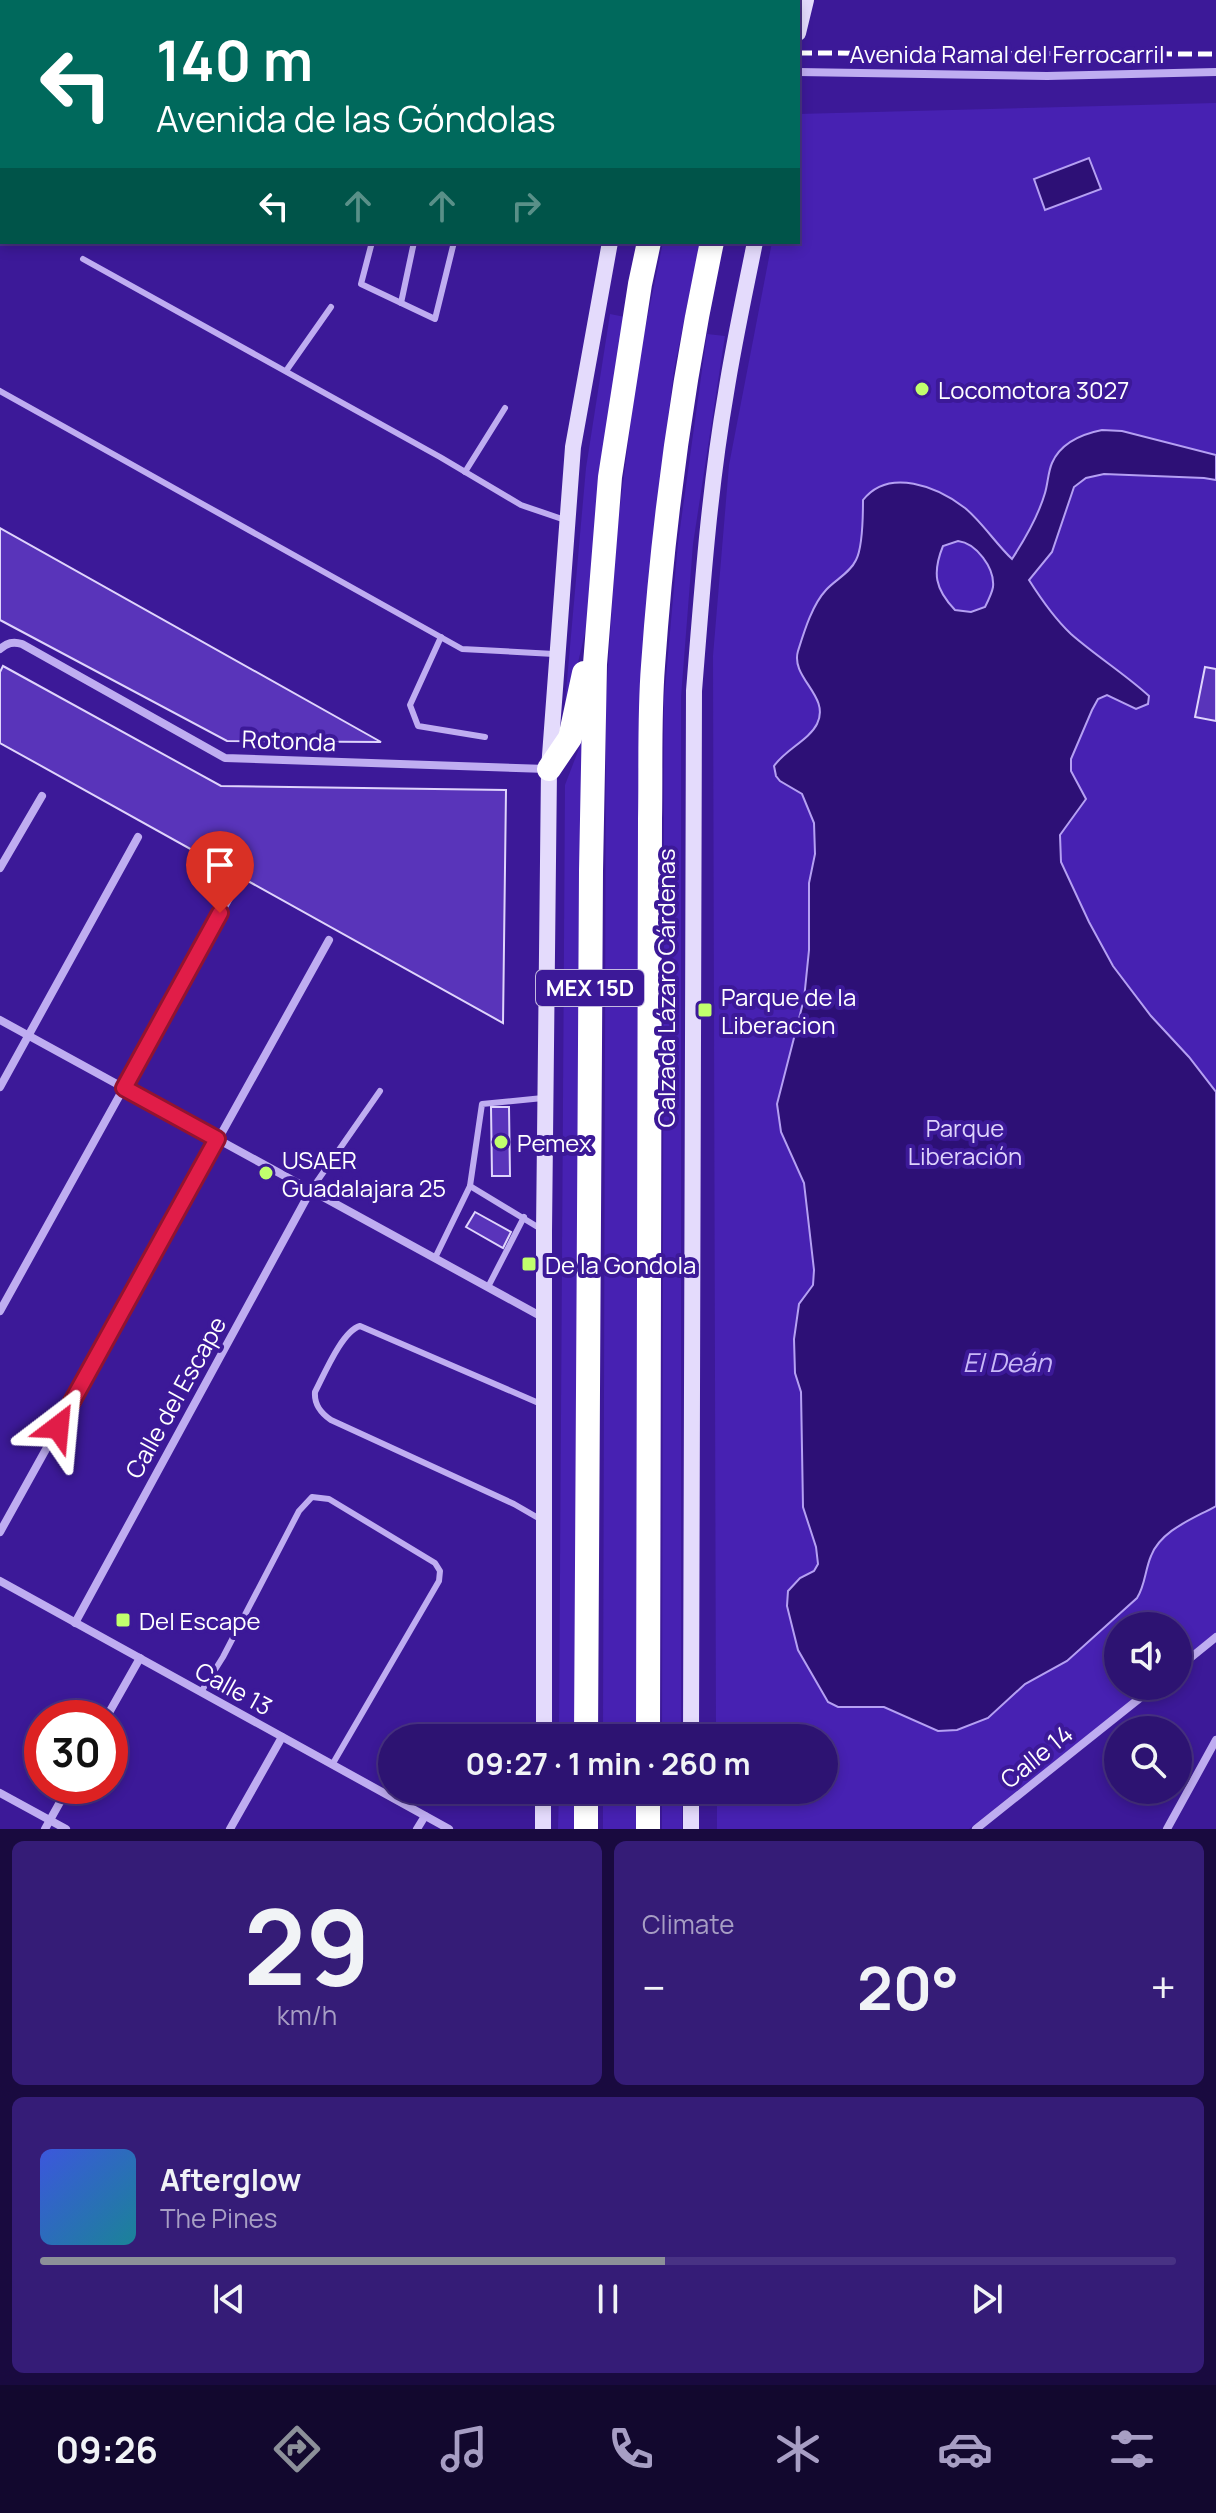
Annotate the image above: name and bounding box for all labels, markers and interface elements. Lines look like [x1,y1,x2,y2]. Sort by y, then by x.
text: 140 m [156,21,313,98]
icon: left [24,32,128,136]
street label: Avenida Ramal del Ferrocarril [849,37,1165,70]
text: Avenida de las Góndolas [156,94,556,143]
icon: left [252,184,296,228]
icon: ahead [336,184,380,228]
icon: ahead [420,184,464,228]
icon: right [504,184,548,228]
place label: Locomotora 3027 [938,373,1129,406]
marker: Locomotora 3027 [913,380,931,398]
street label: Rotonda [241,722,337,758]
pin [186,831,254,913]
icon: arrive [198,843,242,887]
street label: Calzada Lázaro Cárdenas [649,848,682,1128]
road number: MEX 15D [536,970,644,1006]
place label: Parque de la Liberacion [721,980,856,1041]
marker: Parque de la Liberacion [696,1001,714,1019]
park label: Parque Liberación [908,1111,1022,1172]
place label: Pemex [517,1126,592,1159]
marker: Pemex [492,1133,510,1151]
place label: USAER Guadalajara 25 [282,1143,446,1204]
marker: USAER Guadalajara 25 [257,1164,275,1182]
place label: De la Gondola [545,1248,696,1281]
marker: De la Gondola [520,1255,538,1273]
street label: Calle del Escape [117,1310,233,1484]
water label: El Deán [963,1344,1053,1380]
position arrow [16,1385,100,1469]
place label: Del Escape [139,1604,261,1637]
marker: Del Escape [114,1611,132,1629]
map controls [1104,1612,1192,1804]
button: sound [1104,1612,1192,1700]
street label: Calle 13 [190,1653,278,1723]
speed limit sign: 30 [24,1700,128,1804]
button: search [1104,1716,1192,1804]
street label: Calle 14 [993,1717,1079,1795]
text: 09:27 · 1 min · 260 m [465,1743,751,1784]
text: 29 [244,1874,370,2016]
text: Climate [642,1906,734,1942]
text: 20° [857,1946,959,2028]
text: − [642,1957,666,2017]
text: + [1151,1957,1176,2017]
text: km/h [277,1997,337,2033]
text: Afterglow [160,2159,301,2200]
text: The Pines [160,2200,277,2236]
icon: previous [207,2277,251,2321]
icon: pause [586,2277,630,2321]
icon: next [965,2277,1009,2321]
icon: directions [269,2421,325,2477]
icon: music [436,2421,492,2477]
icon: phone [603,2421,659,2477]
icon: climate [770,2421,826,2477]
icon: car [937,2421,993,2477]
icon: filters [1104,2421,1160,2477]
text: 09:26 [56,2425,158,2474]

